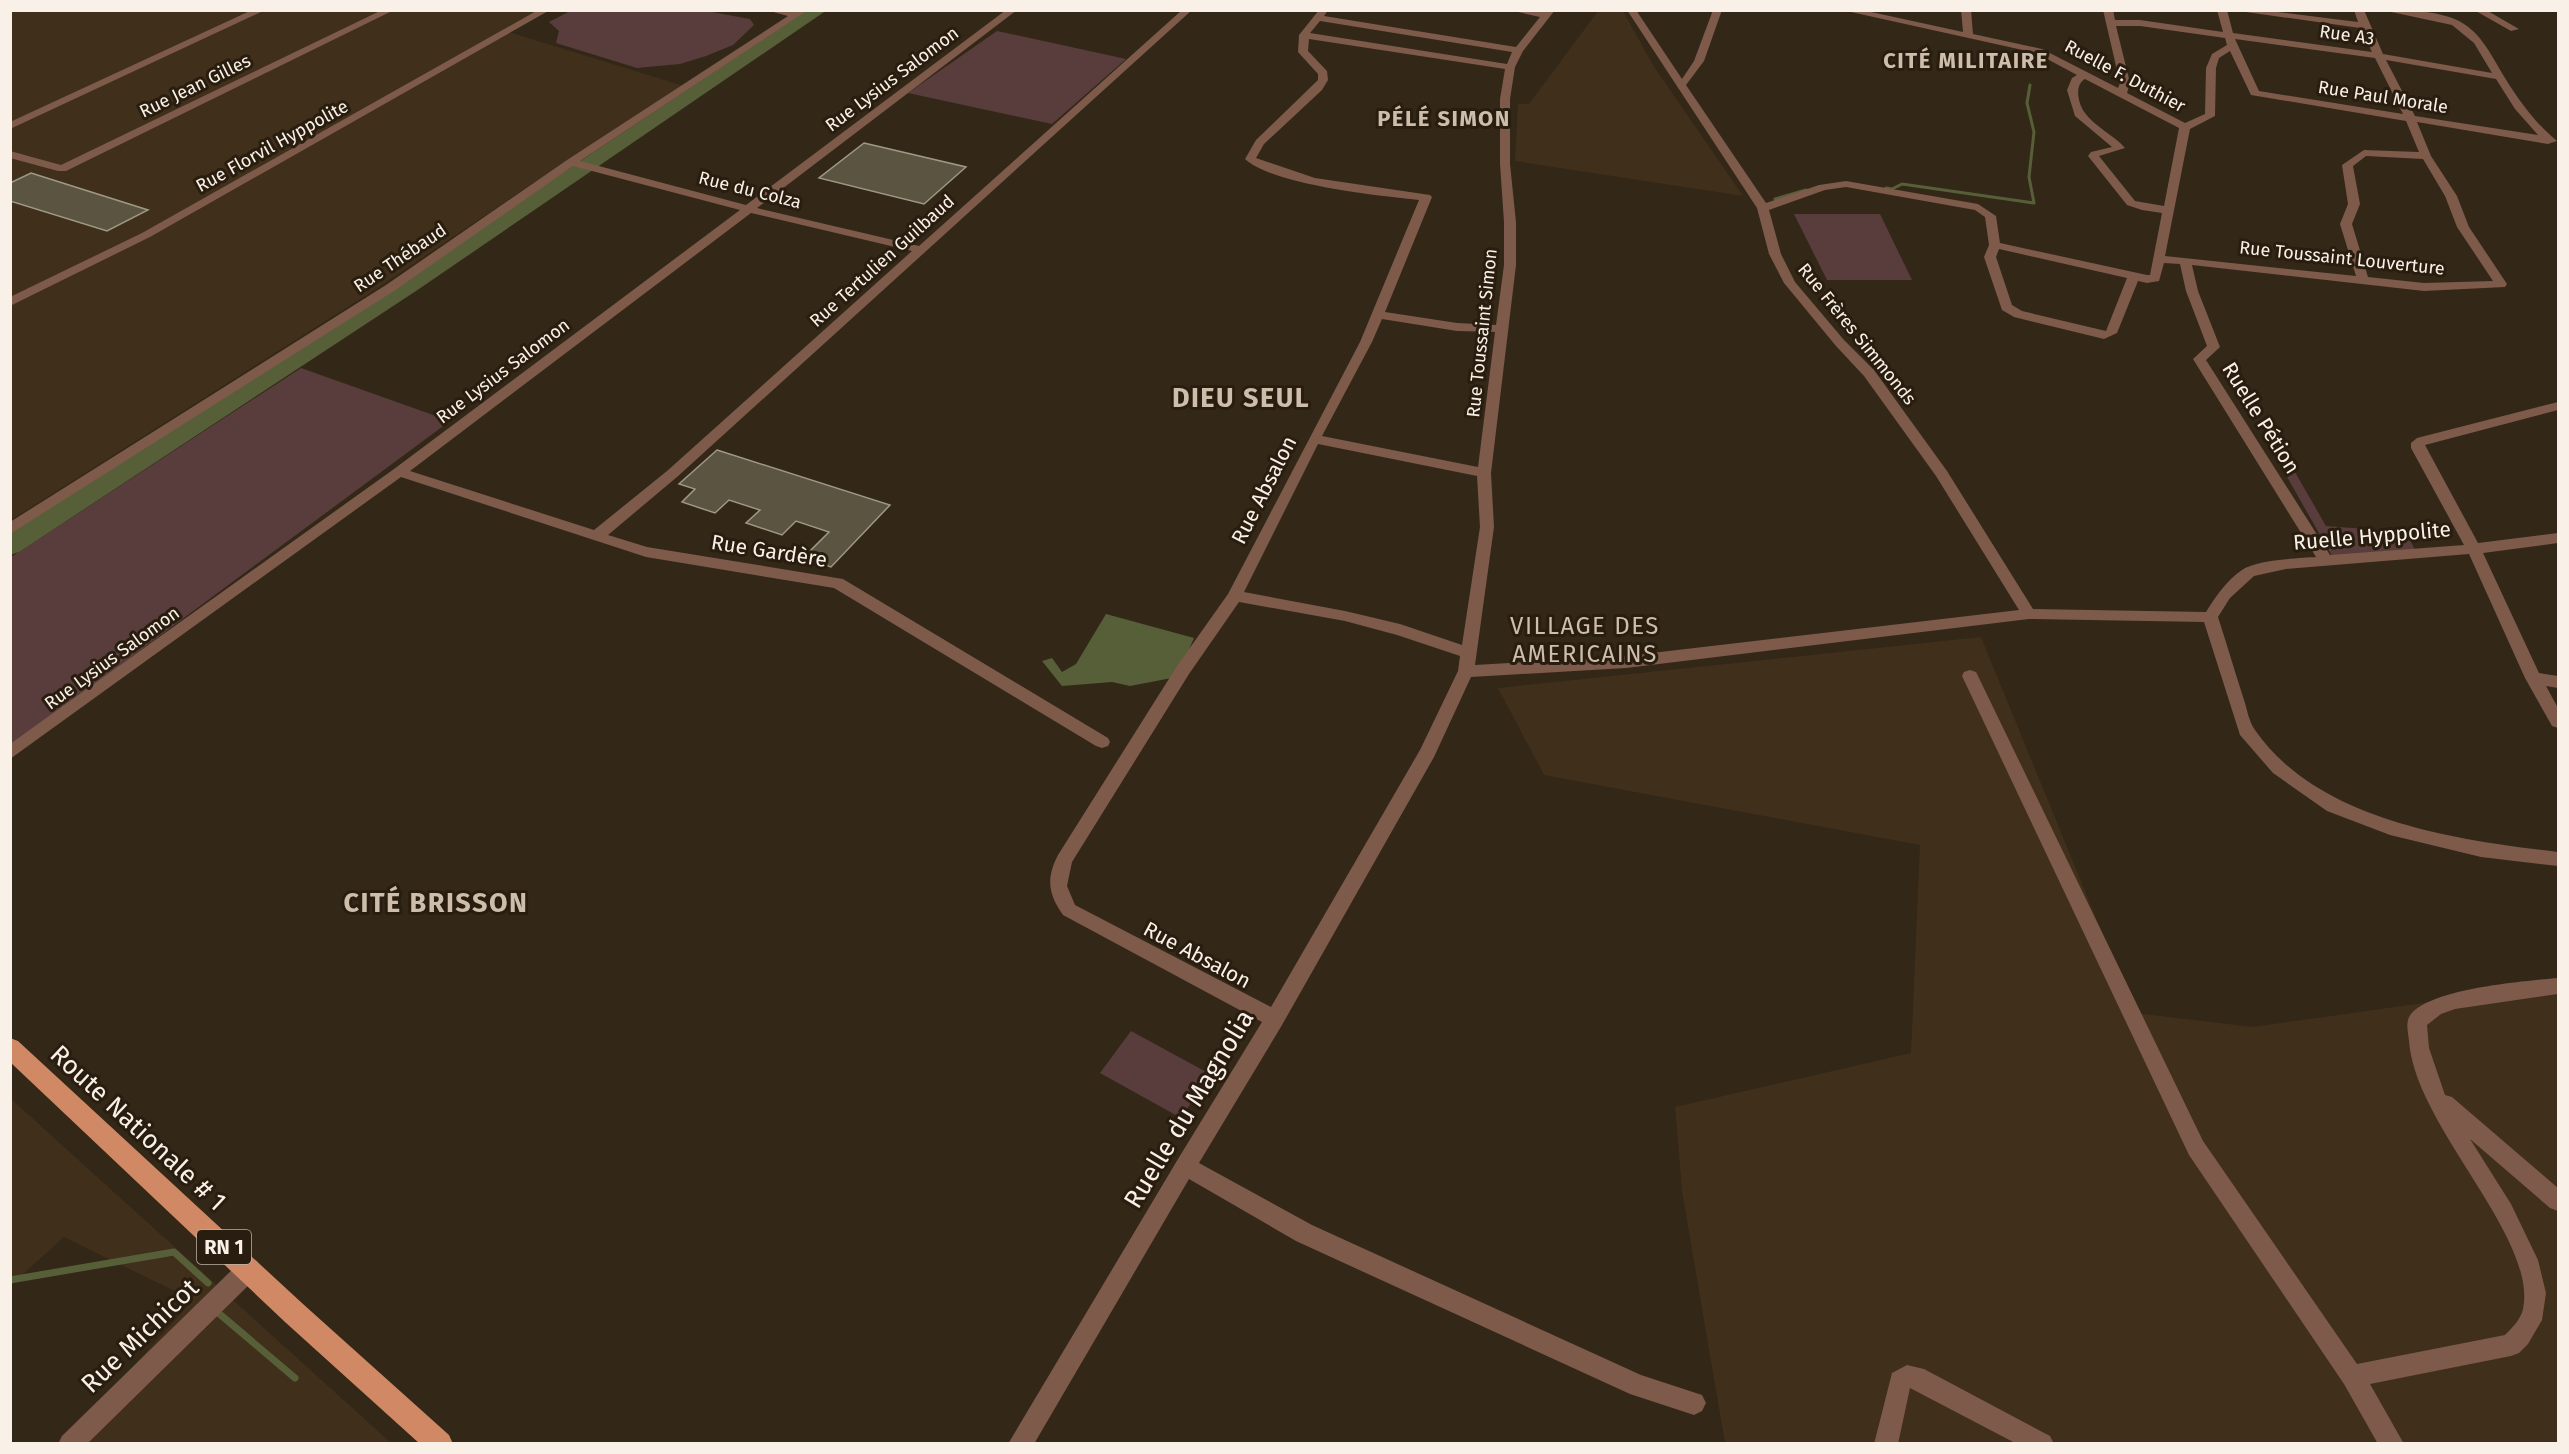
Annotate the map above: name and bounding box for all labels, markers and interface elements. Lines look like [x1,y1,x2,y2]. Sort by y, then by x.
street label: Rue A3 [2318,20,2376,50]
street label: Rue Lysius Salomon [821,22,963,136]
street label: Ruelle F. Duthier [2061,35,2189,117]
district label: CITÉ MILITAIRE [1883,47,2049,74]
street label: Rue Jean Gilles [136,50,254,122]
street label: Rue Paul Morale [2317,76,2449,118]
street label: Rue Florvil Hyppolite [192,95,352,197]
district label: PÉLÉ SIMON [1377,105,1511,132]
street label: Rue du Colza [696,167,804,213]
street label: Rue Tertulien Guilbaud [805,190,959,332]
street label: Rue Thébaud [349,219,451,297]
street label: Rue Toussaint Louverture [2238,236,2446,280]
street label: Rue Toussaint Simon [1462,247,1502,419]
street label: Rue Frères Simmonds [1793,259,1921,409]
street label: Rue Lysius Salomon [432,314,574,428]
street label: Ruelle Pétion [2216,357,2306,479]
district label: DIEU SEUL [1172,382,1310,414]
street label: Rue Absalon [1226,432,1302,548]
street label: Ruelle Hyppolite [2292,516,2452,556]
street label: Rue Gardère [709,529,829,573]
street label: Rue Lysius Salomon [40,602,184,714]
district label: VILLAGE DES AMERICAINS [1510,612,1660,668]
district label: CITÉ BRISSON [344,885,529,919]
street label: Rue Absalon [1139,916,1255,994]
street label: Ruelle du Magnolia [1118,1004,1260,1214]
street label: Route Nationale # 1 [44,1039,232,1217]
road number: RN 1 [197,1230,251,1264]
street label: Rue Michicot [75,1272,205,1400]

